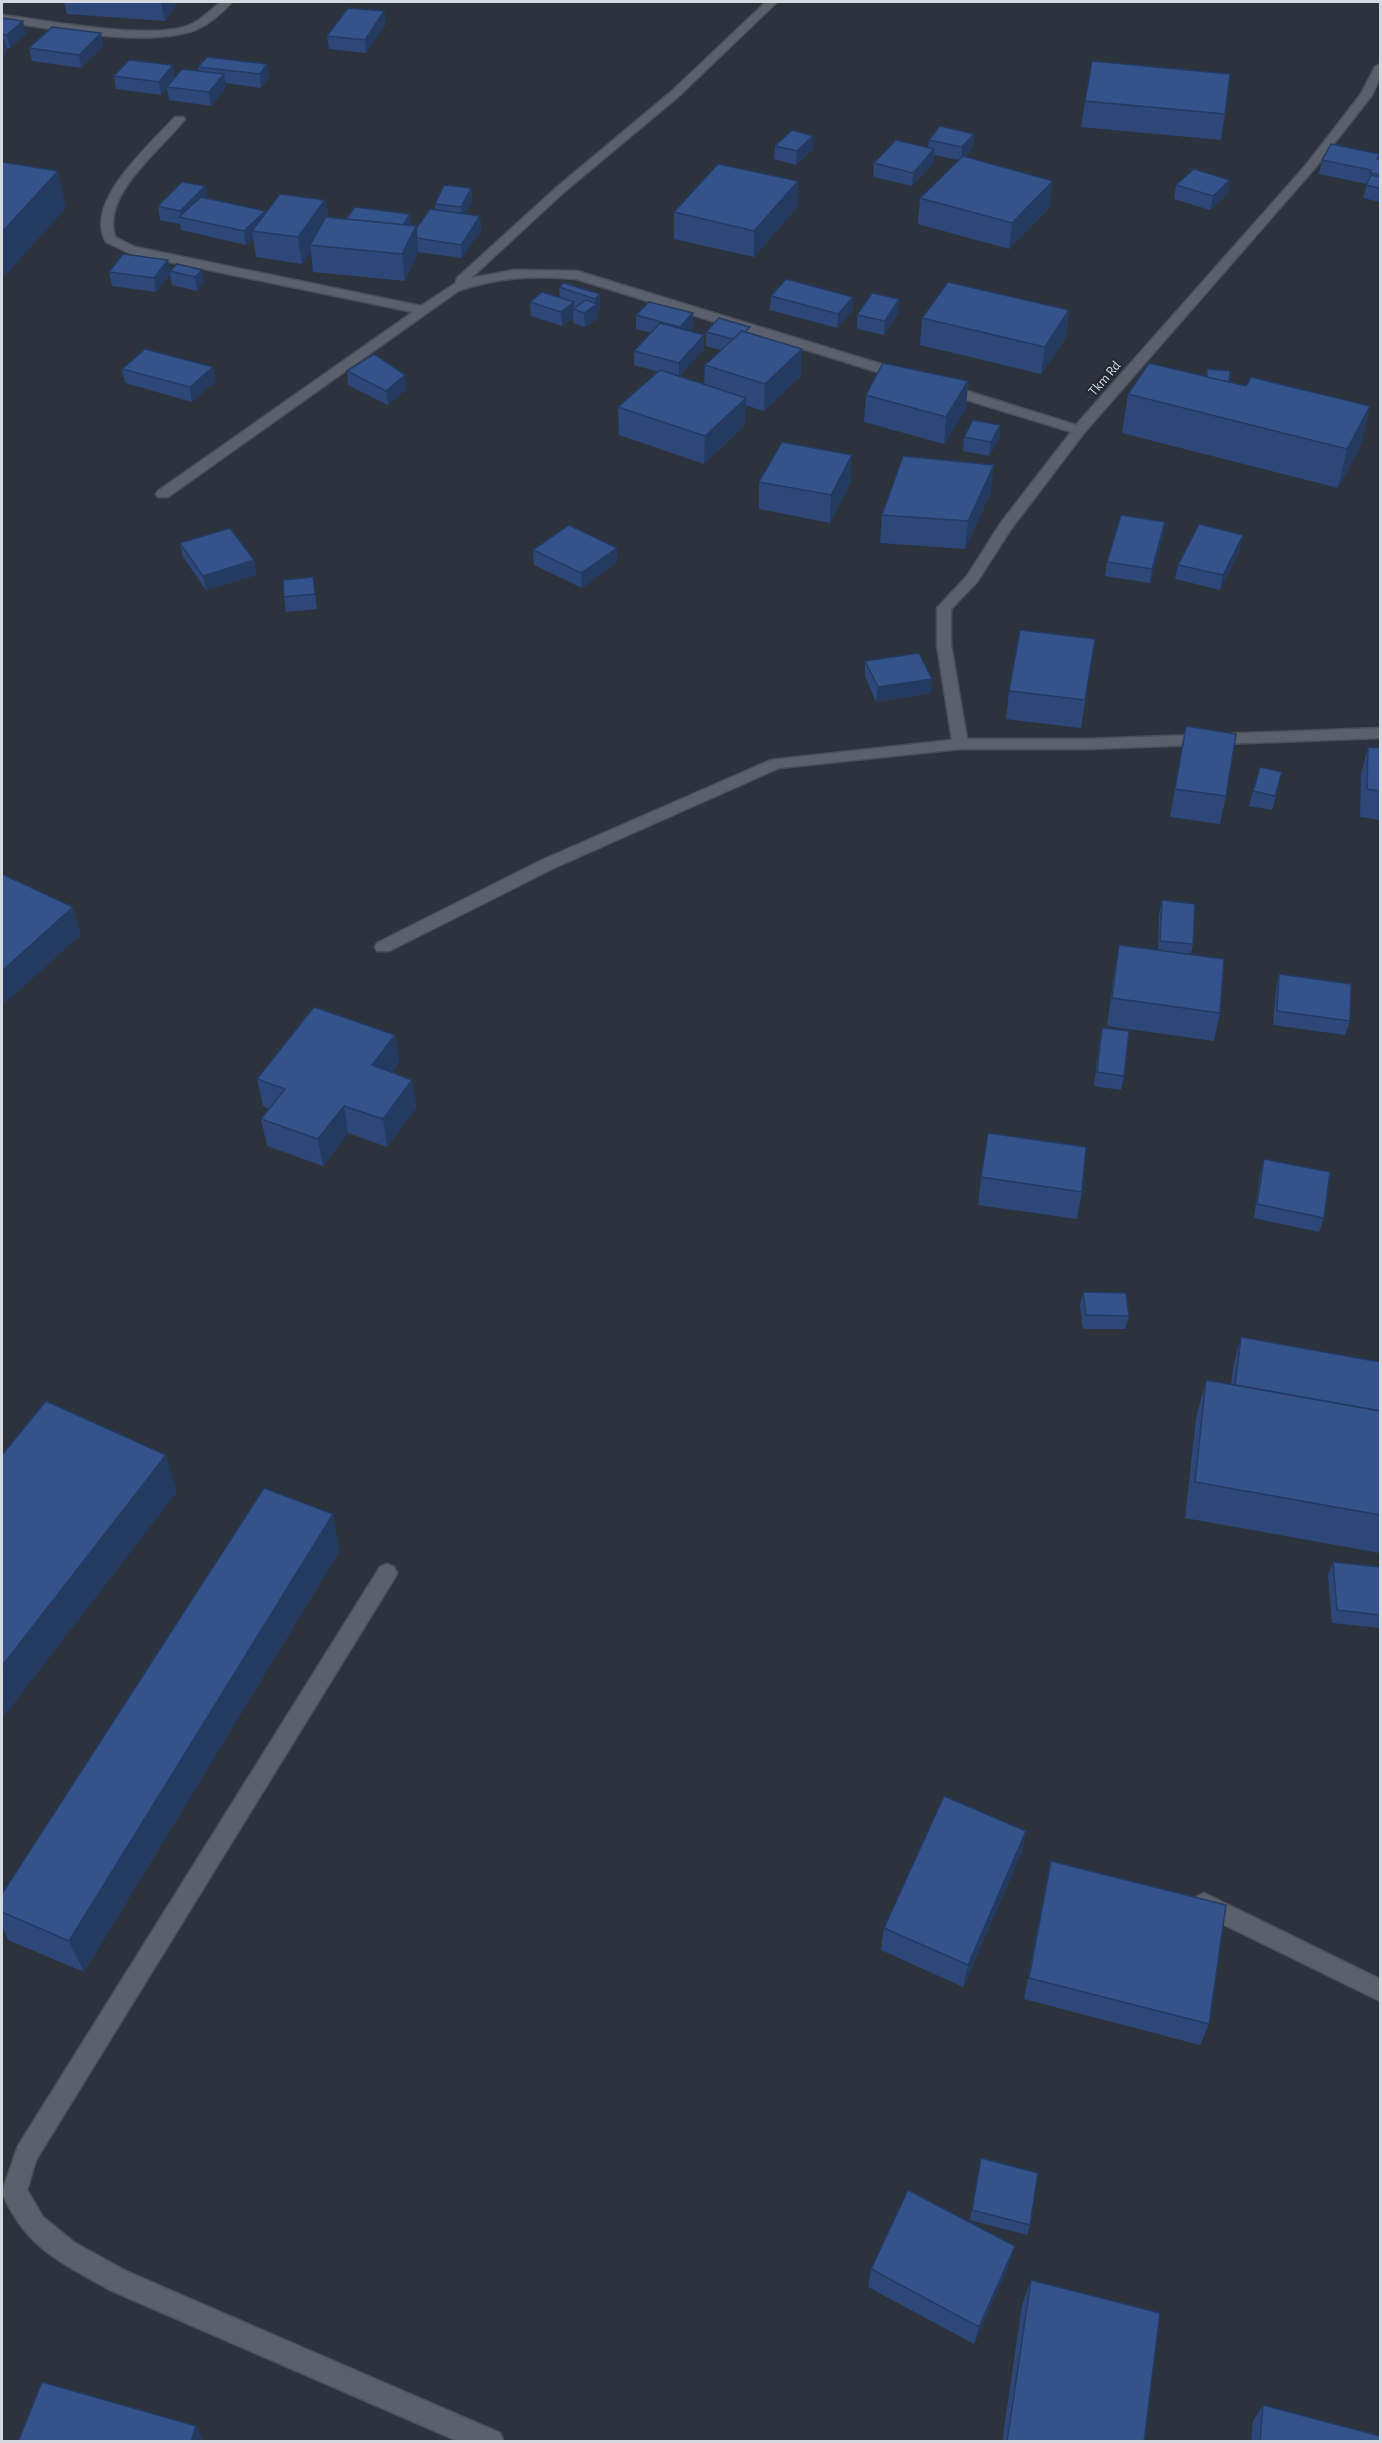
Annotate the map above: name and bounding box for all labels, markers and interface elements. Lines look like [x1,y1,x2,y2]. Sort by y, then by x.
street label: Tkm Rd [1086,359,1124,399]

